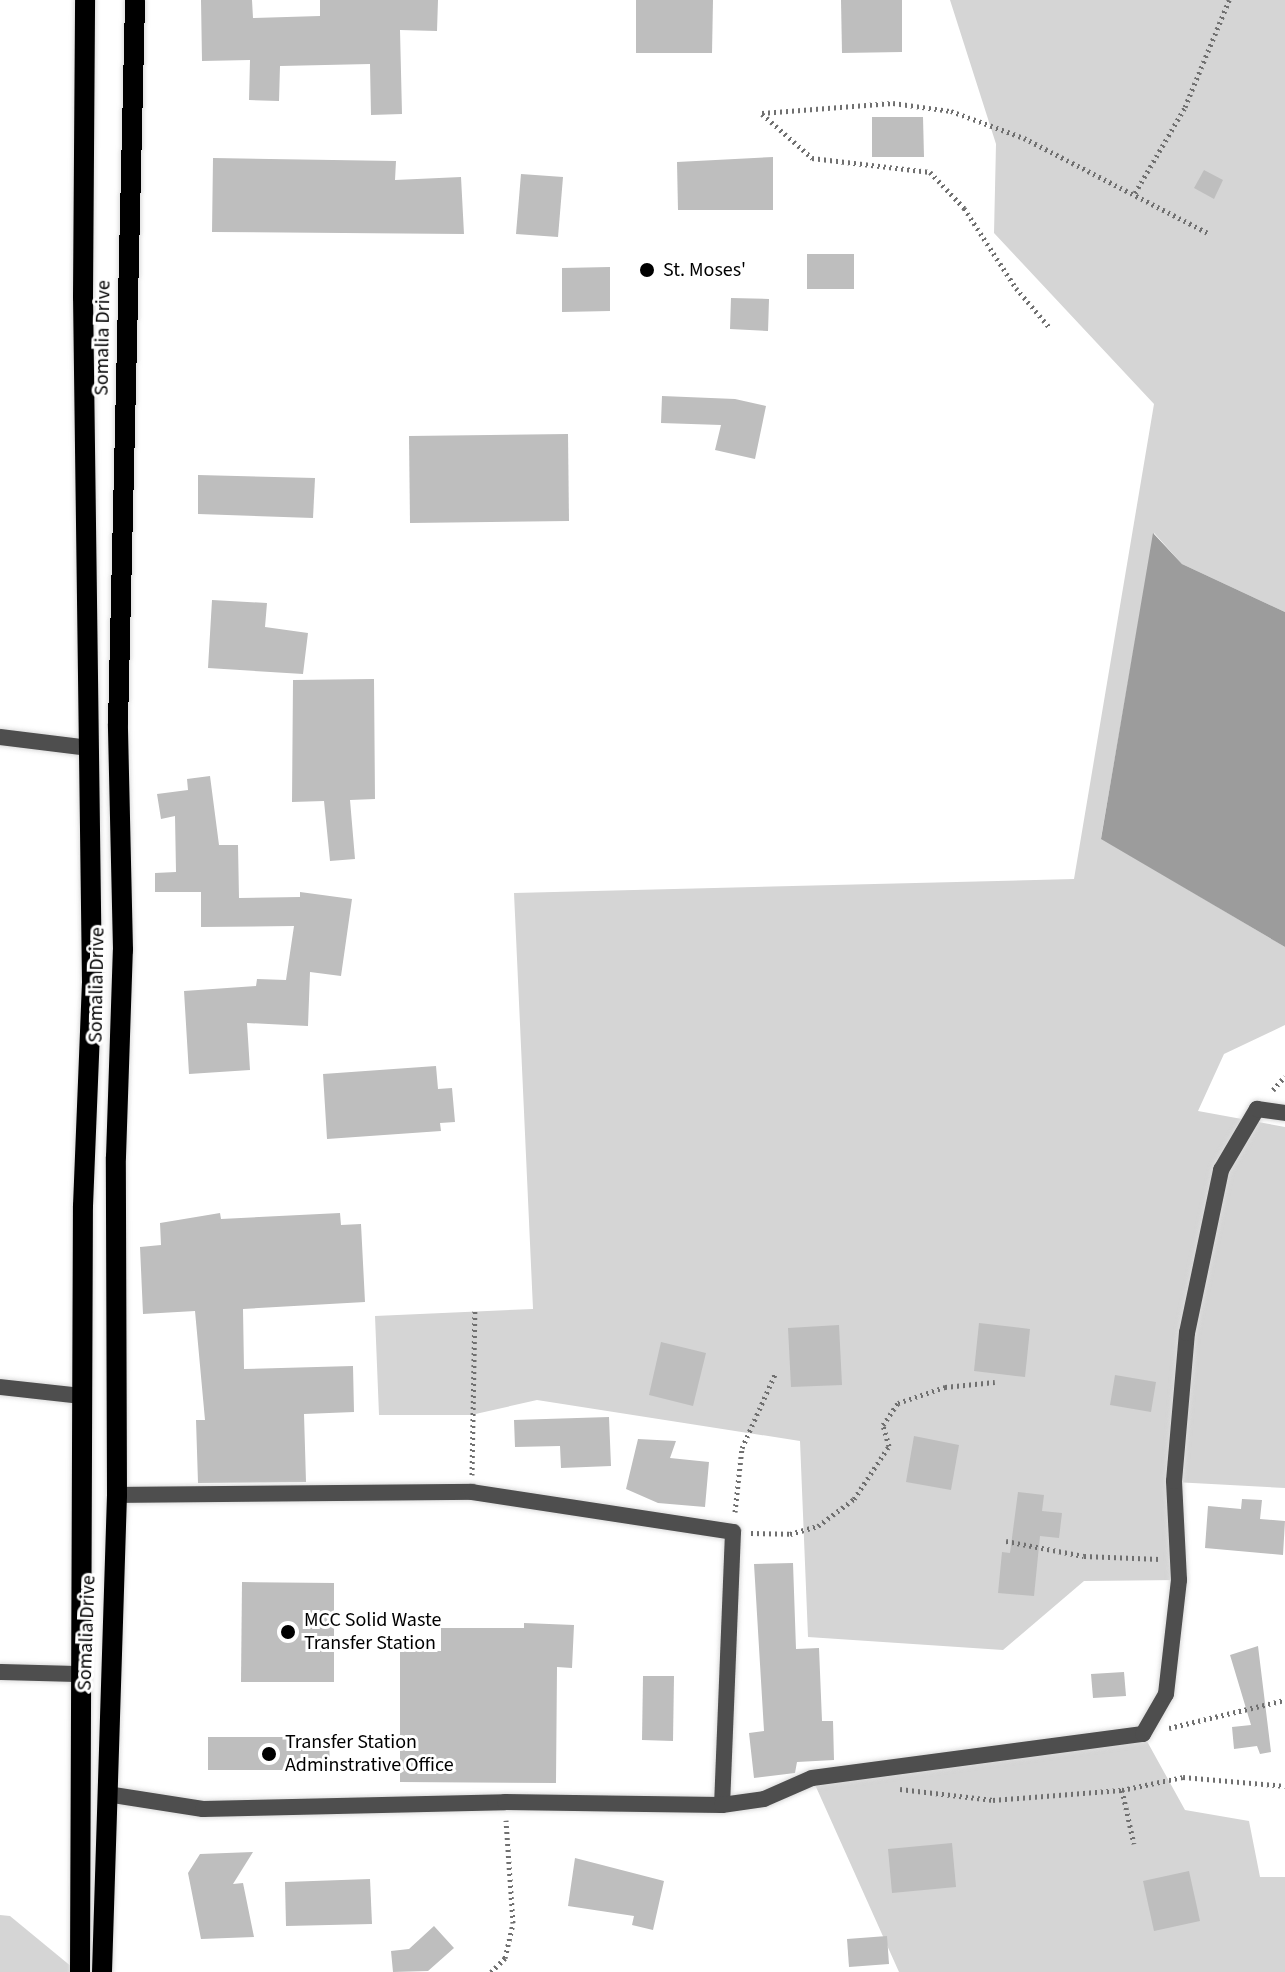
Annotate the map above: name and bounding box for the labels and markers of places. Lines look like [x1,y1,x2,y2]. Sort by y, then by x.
place label: St. Moses' [663,258,746,282]
marker: St. Moses' [638,261,656,279]
place label: MCC Solid Waste Transfer Station [304,1608,441,1655]
marker: MCC Solid Waste Transfer Station [279,1623,297,1641]
place label: Transfer Station Adminstrative Office [285,1730,454,1777]
marker: Transfer Station Adminstrative Office [260,1745,278,1763]

